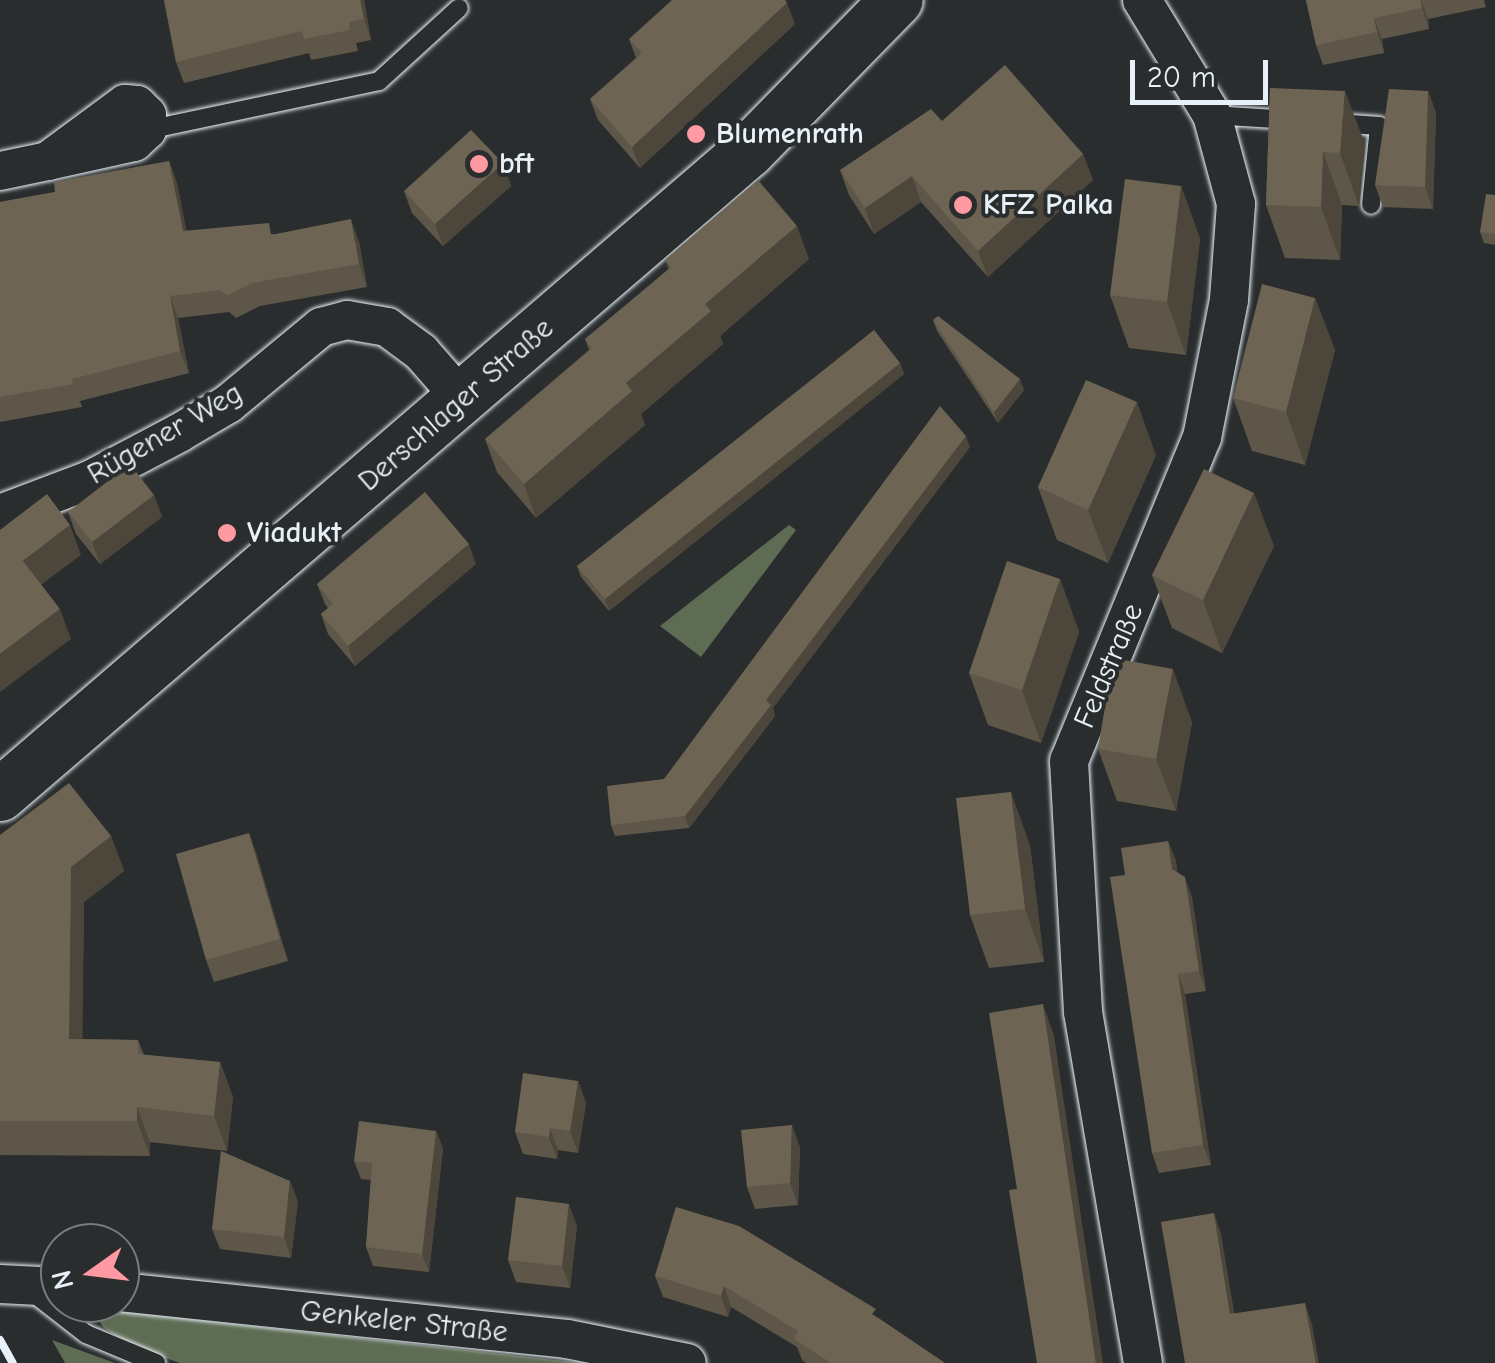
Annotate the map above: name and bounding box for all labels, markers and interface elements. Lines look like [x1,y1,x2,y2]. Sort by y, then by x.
scale bar [1135,40,1272,102]
text: 20 m [1147,60,1216,95]
place label: Blumenrath [716,116,864,152]
marker: Blumenrath [685,123,707,145]
place label: bft [499,146,534,182]
marker: bft [468,153,490,175]
place label: KFZ Palka [983,187,1114,223]
marker: KFZ Palka [952,194,974,216]
street label: Derschlager Straße [351,311,561,499]
street label: Rügener Weg [81,375,249,493]
place label: Viadukt [247,515,341,551]
marker: Viadukt [216,522,238,544]
street label: Feldstraße [1067,598,1151,734]
north arrow [40,1223,140,1323]
text: N [45,1267,81,1293]
street label: Genkeler Straße [299,1293,509,1351]

